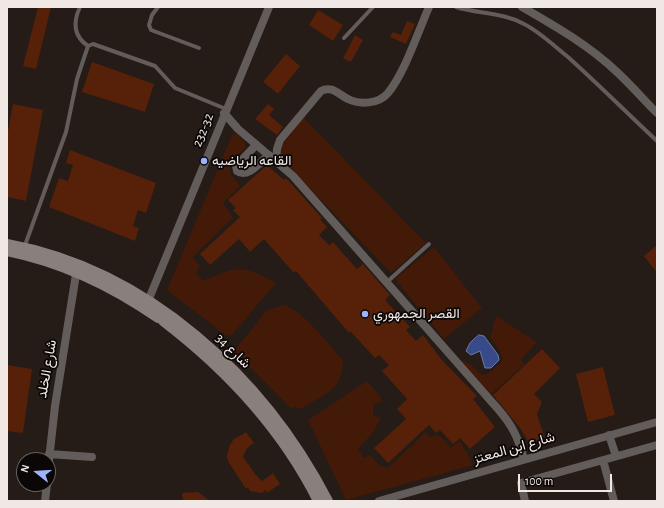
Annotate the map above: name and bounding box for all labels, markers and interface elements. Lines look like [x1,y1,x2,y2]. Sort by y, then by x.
street label: 232-32 [189,111,217,149]
place label: القاعه الرياضيه [212,153,292,169]
marker: القاعه الرياضيه [199,156,209,166]
place label: القصر الجمهوري [373,306,460,322]
marker: القصر الجمهوري [360,309,370,319]
street label: شارع 34 [212,330,254,372]
street label: شارع الخلد [34,338,60,400]
street label: شارع ابن المعتز [471,428,557,468]
north arrow [16,452,56,492]
text: N [19,463,31,474]
scale bar [520,466,614,492]
text: 100 m [525,475,553,487]

